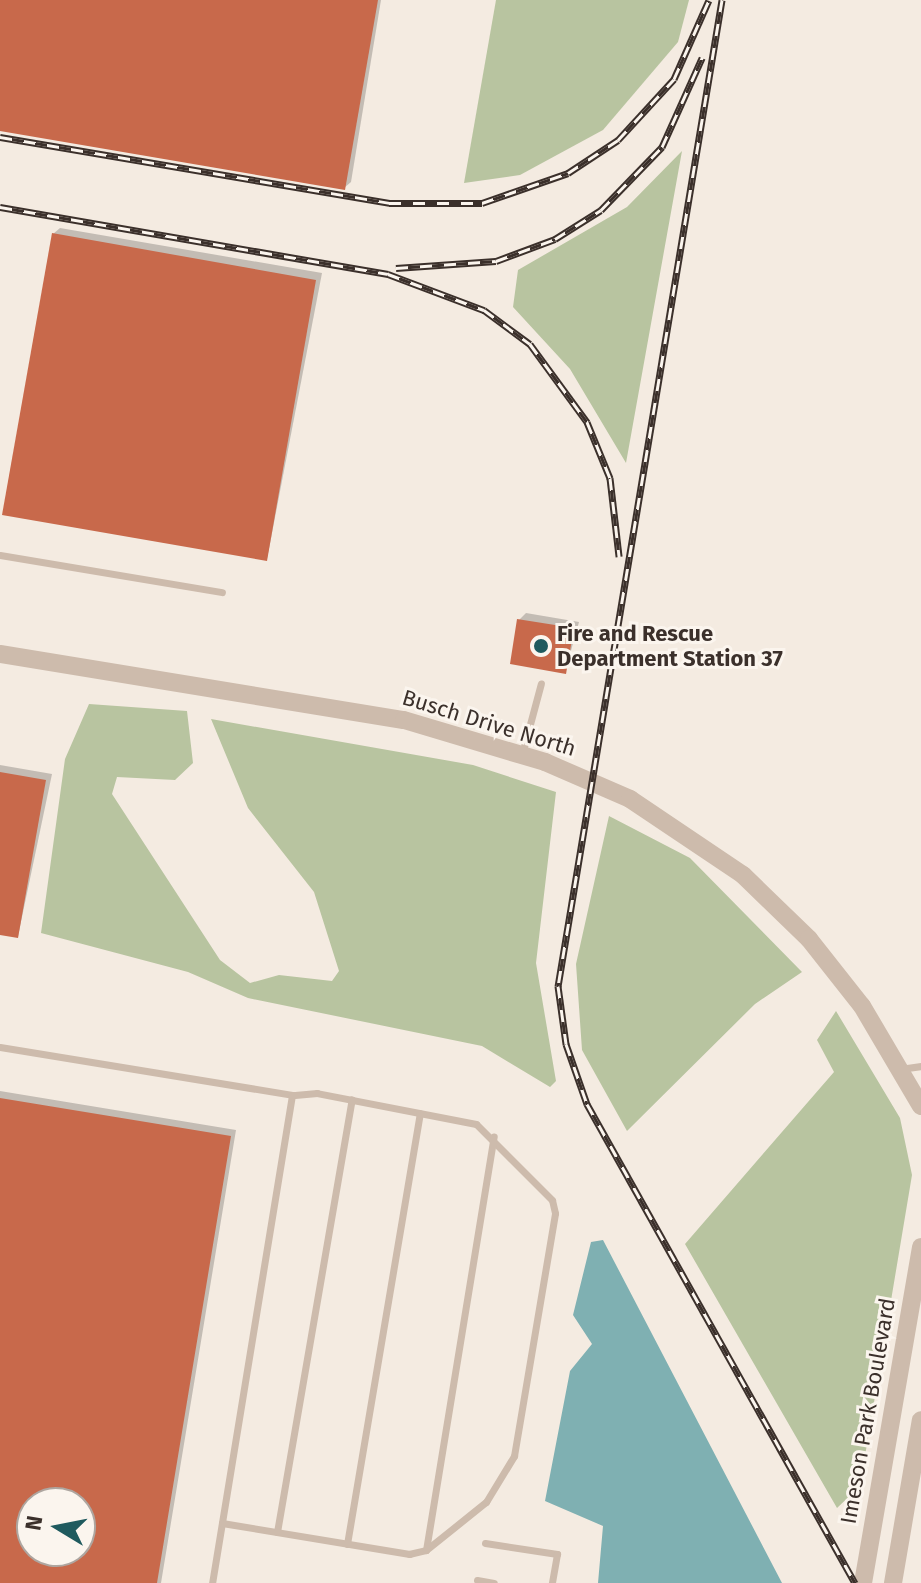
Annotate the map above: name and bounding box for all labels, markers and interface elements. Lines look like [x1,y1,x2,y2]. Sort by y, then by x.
place label: Fire and Rescue Department Station 37 [557,620,783,672]
marker: Fire and Rescue Department Station 37 [532,637,550,655]
street label: Busch Drive North [399,684,579,762]
street label: Imeson Park Boulevard [835,1296,901,1526]
north arrow [16,1487,96,1567]
text: N [19,1514,48,1533]

